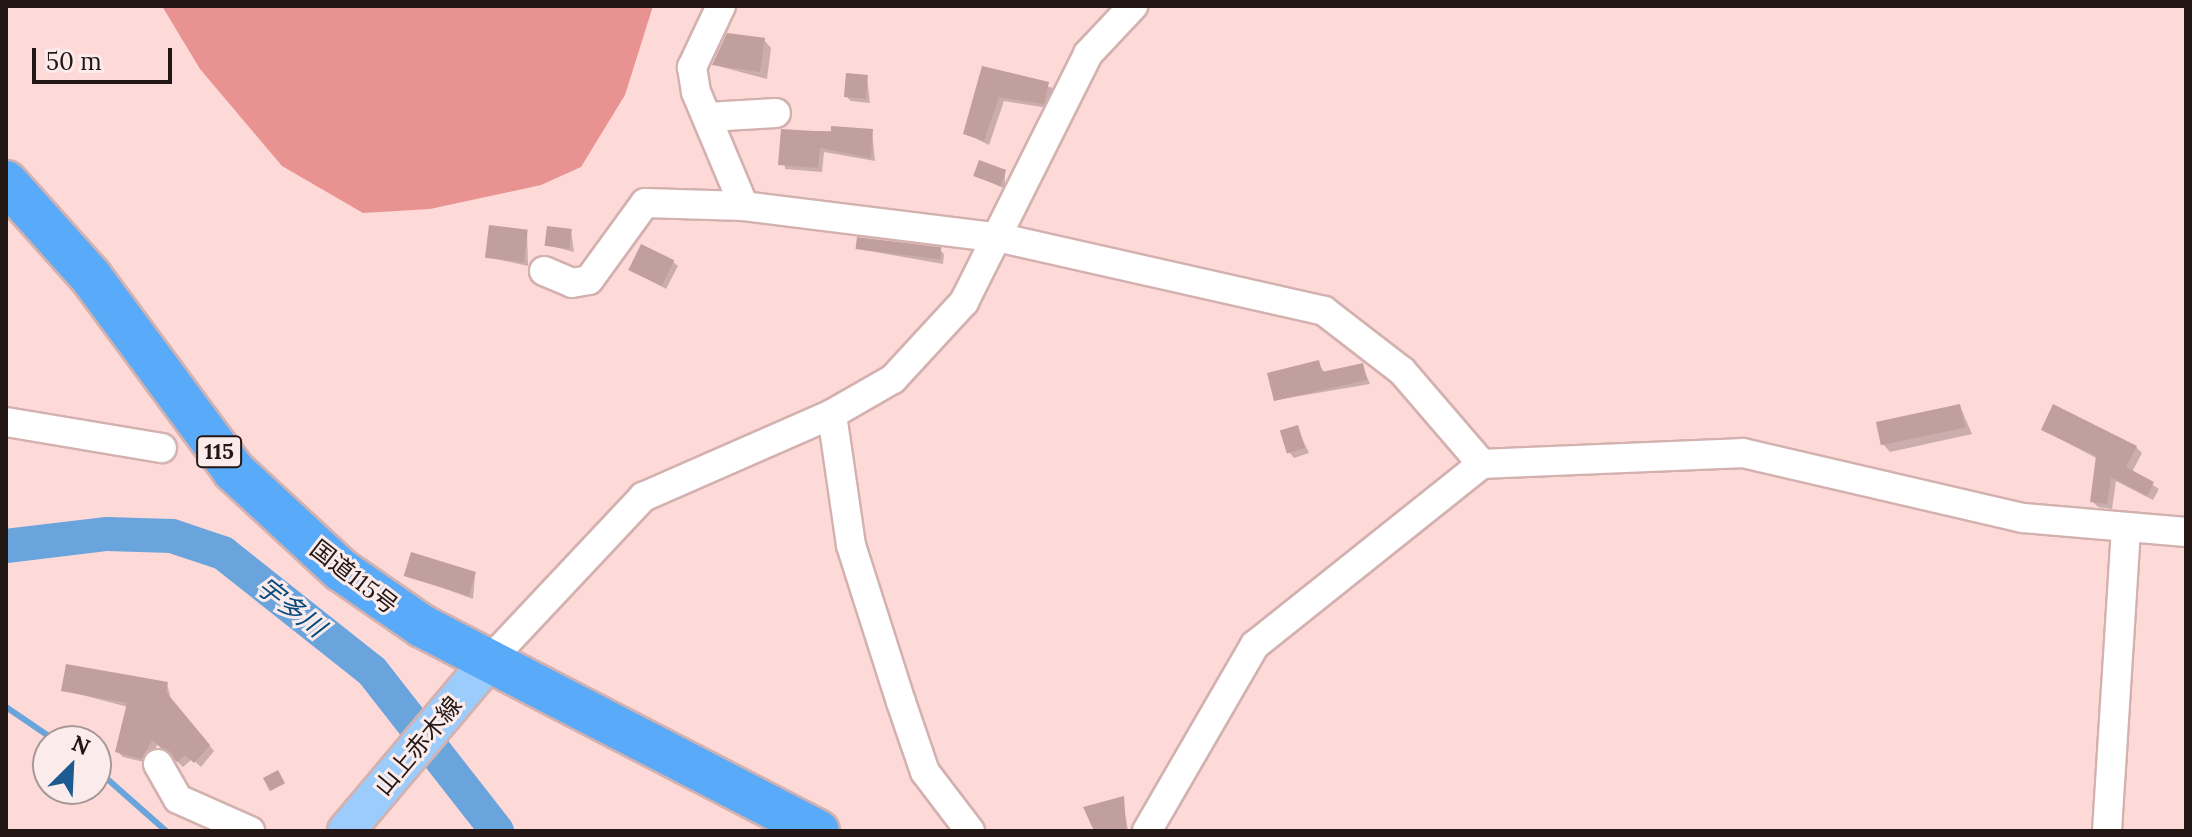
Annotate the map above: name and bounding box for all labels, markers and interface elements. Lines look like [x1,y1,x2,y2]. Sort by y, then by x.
scale bar [36,32,176,82]
text: 50 m [46,46,102,77]
road number: 115 [195,434,243,470]
street label: 国道115号 [305,534,403,620]
water label: 宇多川 [251,571,331,643]
street label: 山上赤木線 [368,691,468,801]
north arrow [32,725,112,805]
text: N [67,729,94,761]

